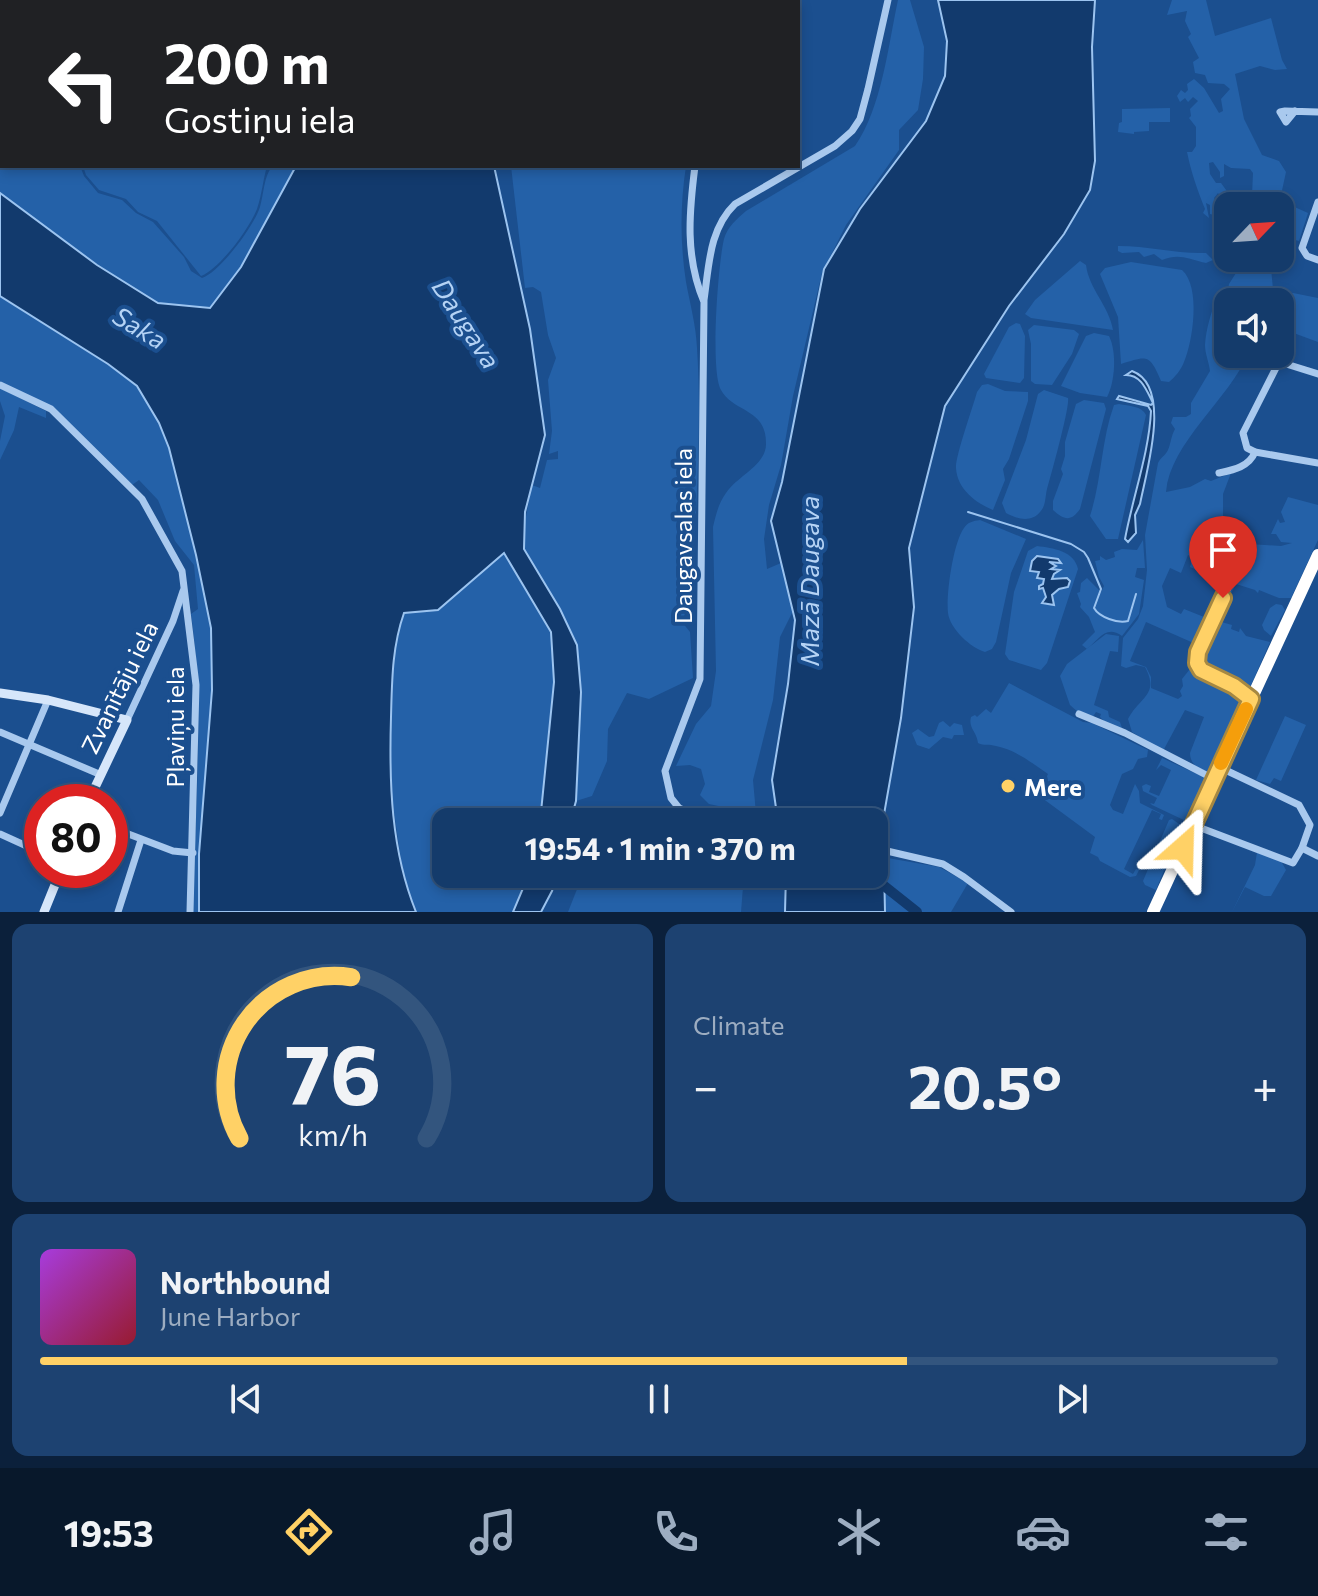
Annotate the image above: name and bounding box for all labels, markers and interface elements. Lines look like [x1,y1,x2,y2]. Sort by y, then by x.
text: 200 m [164,27,330,96]
icon: left [32,32,136,136]
text: Gostiņu iela [164,96,356,140]
north arrow [1214,192,1294,272]
map controls [1214,192,1294,368]
water label: Daugava [427,272,507,374]
button: sound [1214,288,1294,368]
water label: Saka [108,299,172,355]
street label: Daugavsalas iela [668,448,697,624]
water label: Mazā Daugava [793,496,824,666]
pin [1189,516,1257,598]
icon: arrive [1201,528,1245,572]
street label: Zvanītāju iela [74,616,164,758]
street label: Pļaviņu iela [160,666,191,788]
place label: Mere [1024,772,1082,801]
marker: Mere [999,777,1017,795]
speed limit sign: 80 [24,784,128,888]
position arrow [1141,806,1225,890]
text: 19:54 · 1 min · 370 m [524,829,796,866]
text: Climate [693,1009,785,1040]
text: 76 [284,1020,381,1122]
text: 20.5° [908,1048,1062,1121]
text: − [693,1058,718,1112]
text: + [1252,1058,1278,1112]
text: km/h [298,1117,367,1152]
text: Northbound [160,1263,331,1300]
text: June Harbor [160,1300,300,1331]
icon: previous [224,1377,268,1421]
icon: pause [637,1377,681,1421]
icon: next [1050,1377,1094,1421]
icon: directions [281,1504,337,1560]
icon: music [465,1504,521,1560]
icon: phone [648,1504,704,1560]
icon: climate [831,1504,887,1560]
icon: car [1015,1504,1071,1560]
icon: filters [1198,1504,1254,1560]
text: 19:53 [64,1510,154,1554]

